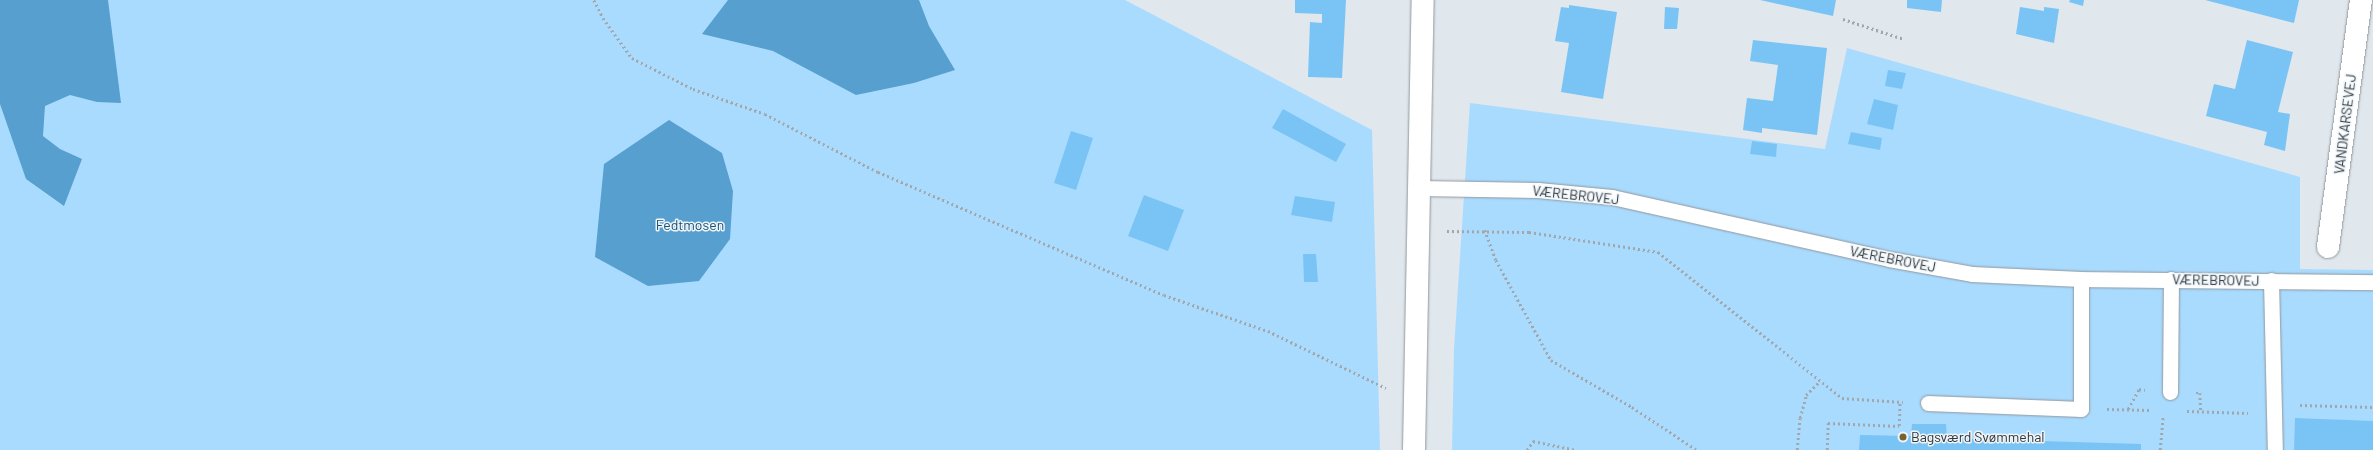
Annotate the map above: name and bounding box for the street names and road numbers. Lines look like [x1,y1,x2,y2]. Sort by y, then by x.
street label: VANDKARSEVEJ [2331,73,2359,175]
street label: VÆREBROVEJ [1532,182,1620,208]
street label: VÆREBROVEJ [1848,242,1938,276]
street label: VÆREBROVEJ [2172,271,2260,289]

